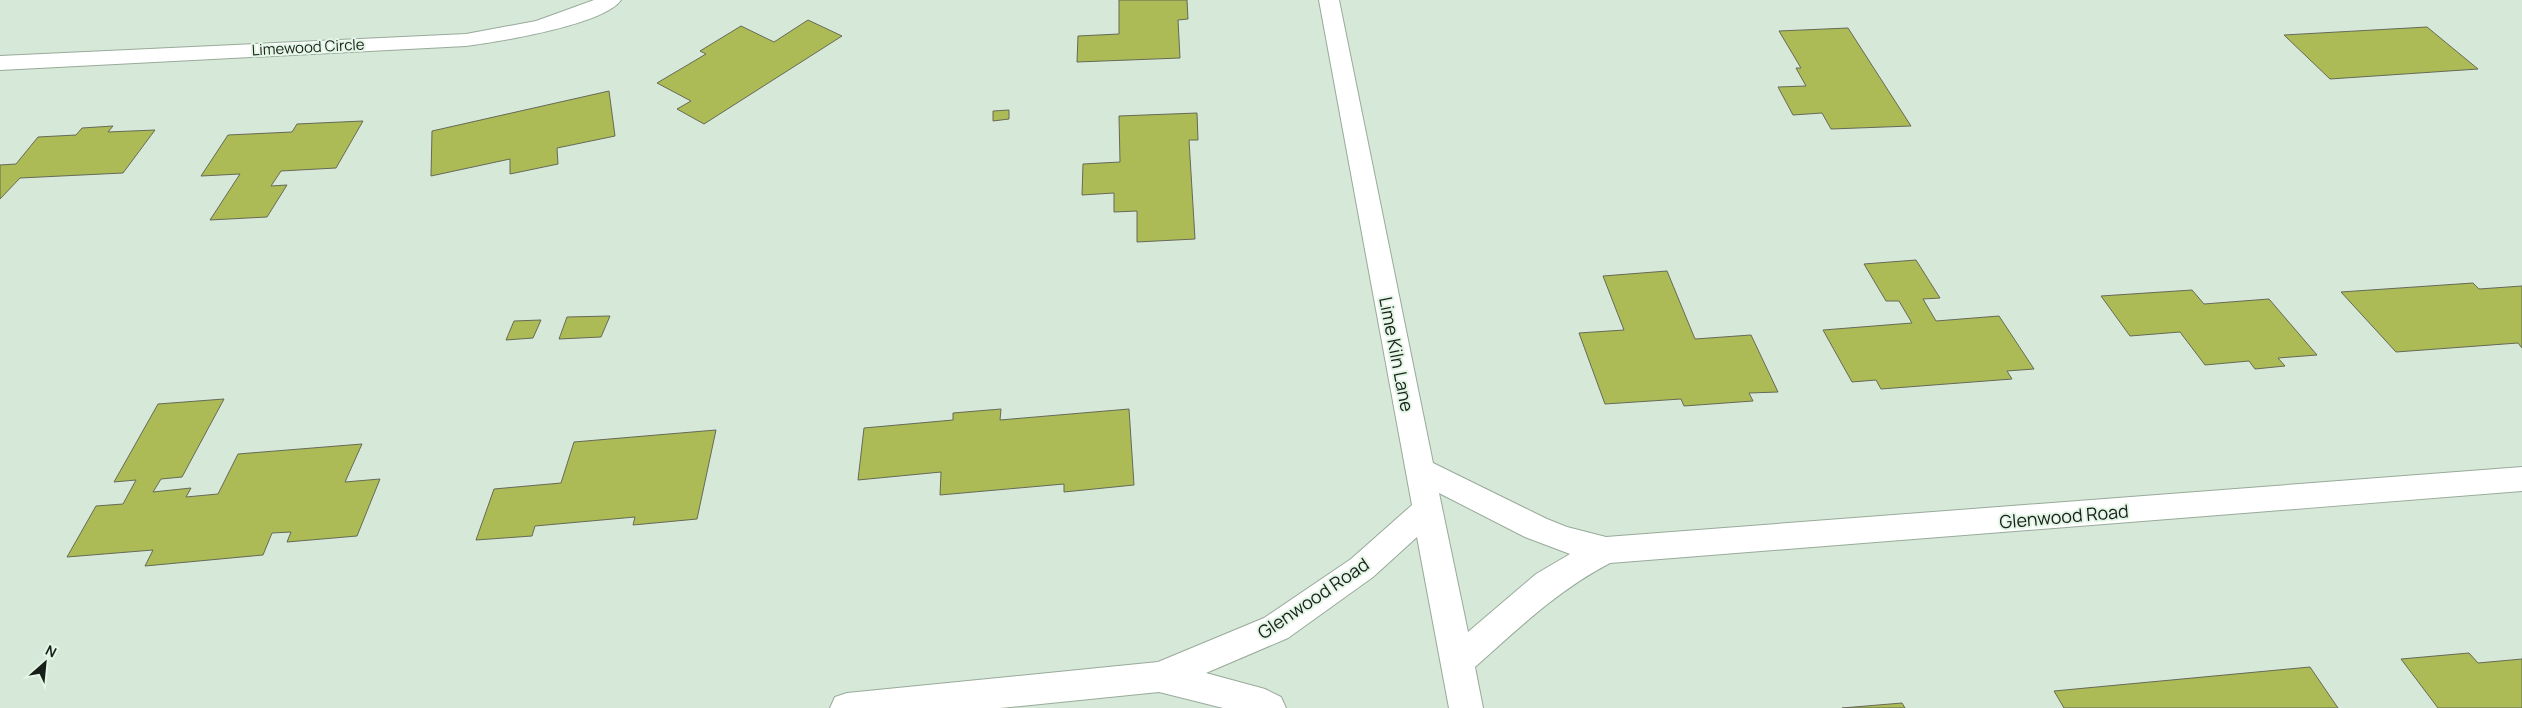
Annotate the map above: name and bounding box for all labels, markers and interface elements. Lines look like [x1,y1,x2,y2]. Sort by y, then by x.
street label: Limewood Circle [251,34,365,60]
street label: Lime Kiln Lane [1374,295,1420,413]
street label: Glenwood Road [1998,498,2130,534]
street label: Glenwood Road [1253,552,1373,644]
north arrow [20,638,70,688]
text: N [42,640,60,662]

